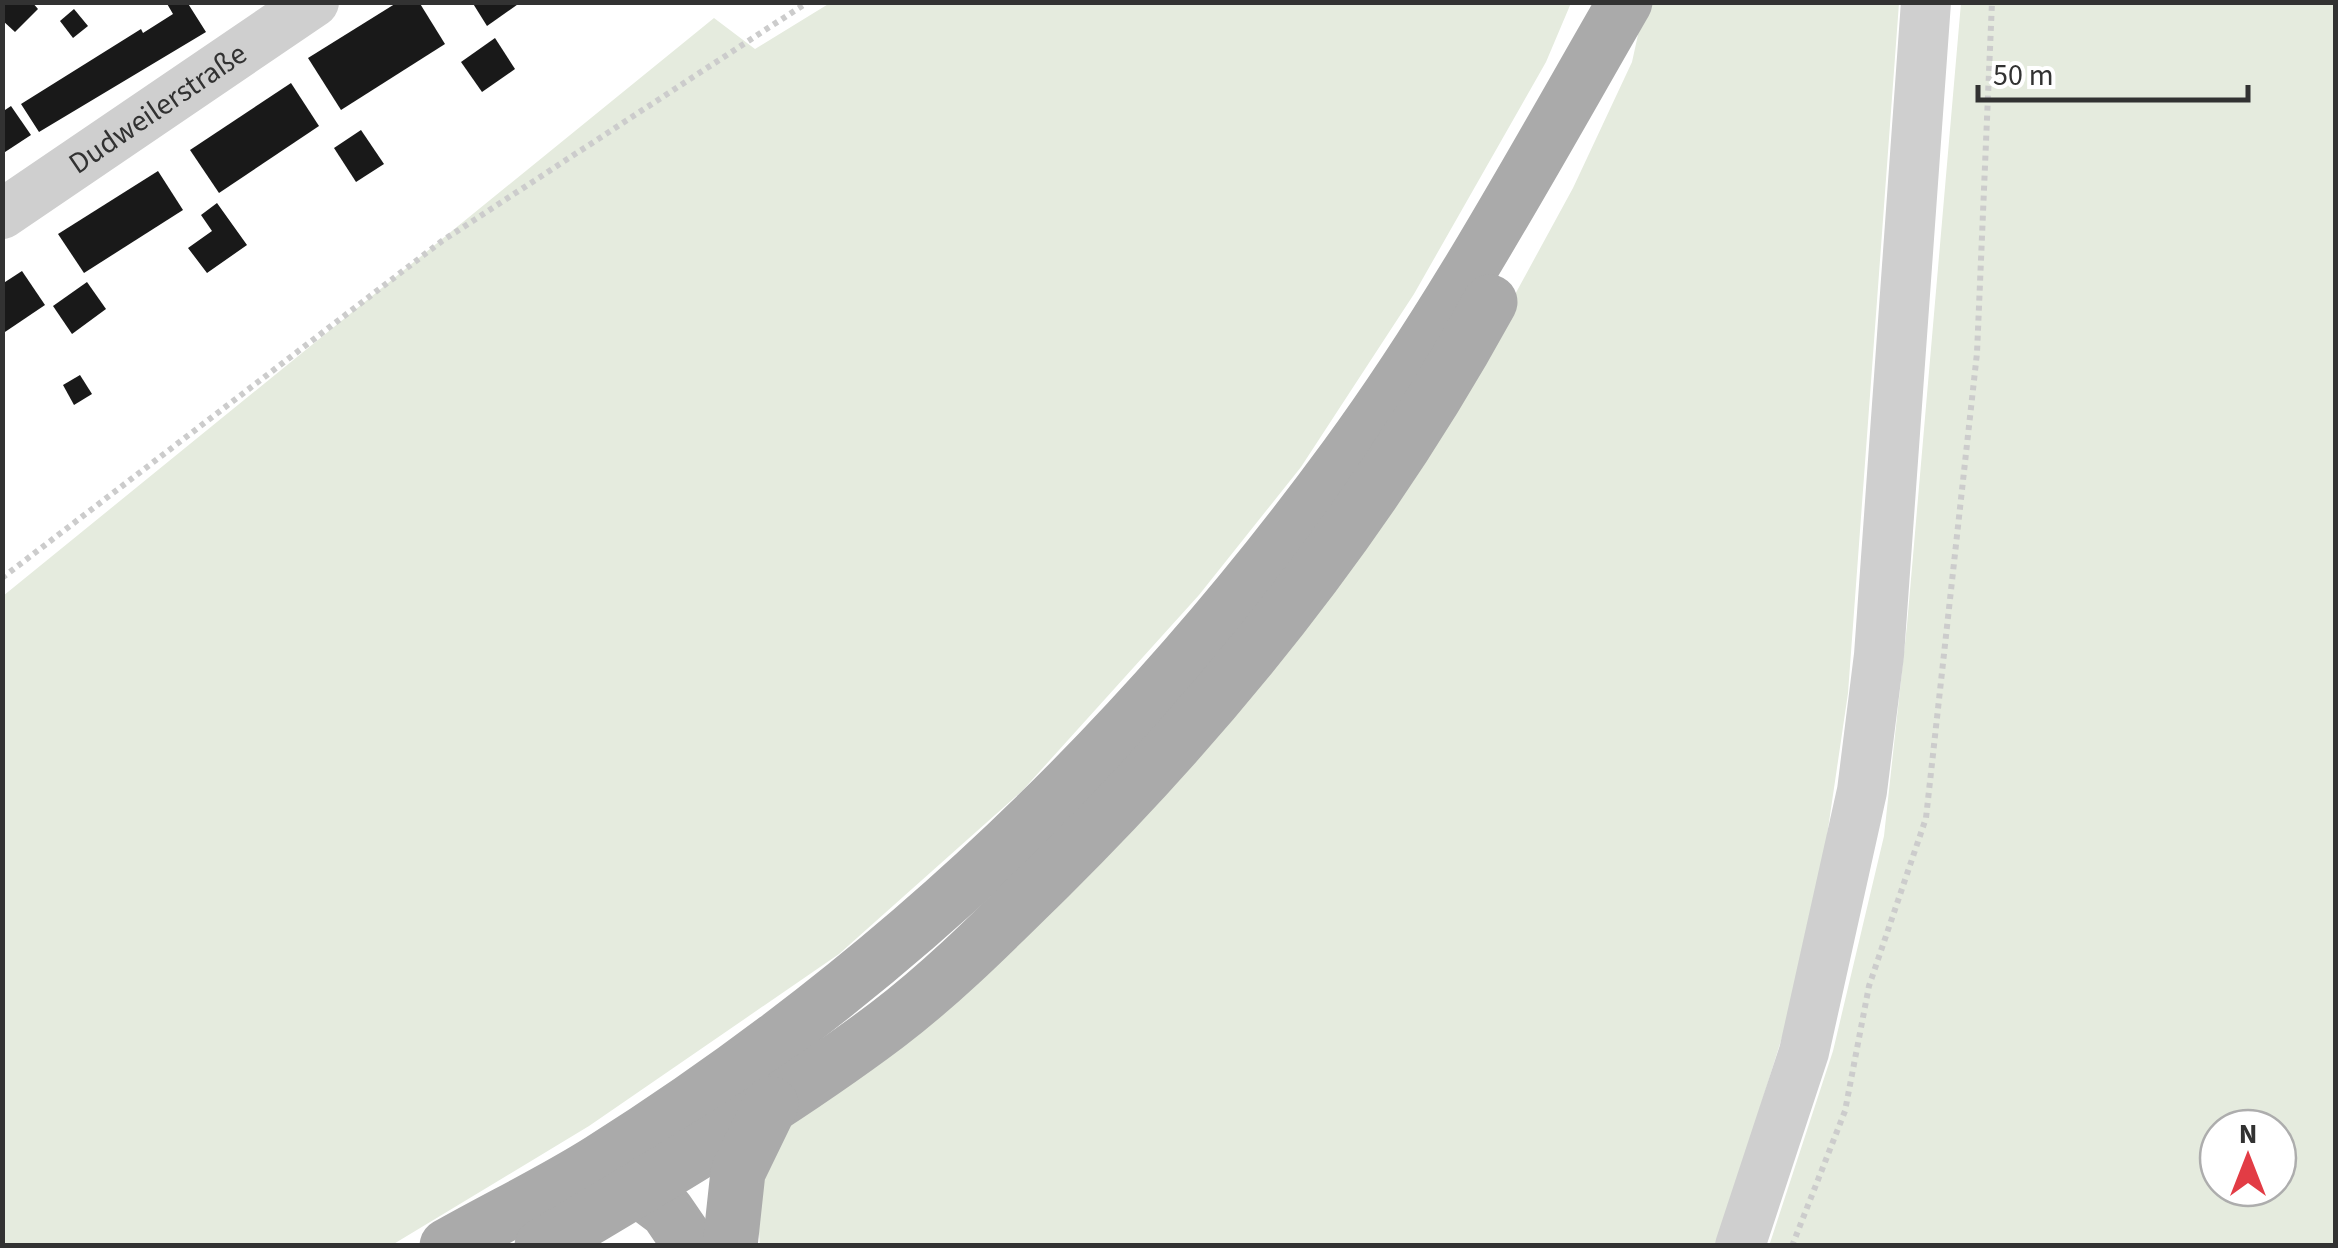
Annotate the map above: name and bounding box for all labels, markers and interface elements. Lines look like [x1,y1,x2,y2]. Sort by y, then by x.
street label: Dudweilerstraße [60,32,255,184]
scale bar [1978,40,2248,102]
text: 50 m [1993,54,2054,97]
north arrow [2198,1108,2298,1208]
text: N [2239,1114,2257,1154]

